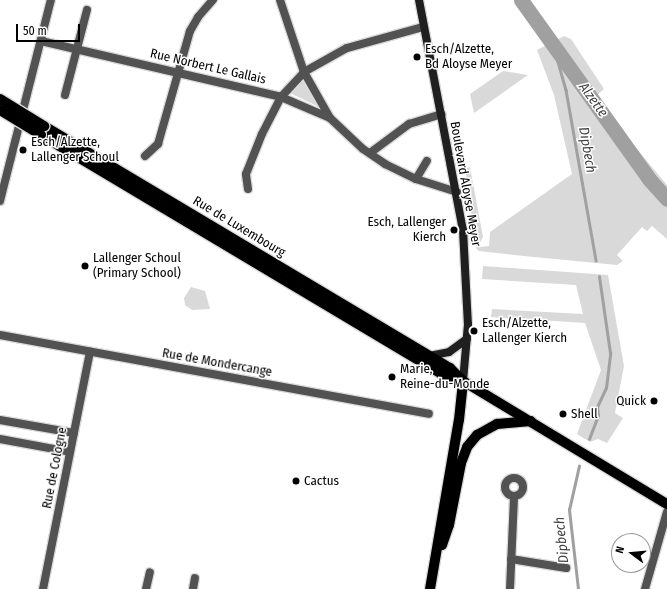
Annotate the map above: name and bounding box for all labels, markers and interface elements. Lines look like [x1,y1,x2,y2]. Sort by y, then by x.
scale bar [18,16,82,42]
text: 50 m [23,24,47,38]
place label: Esch/Alzette, Bd Aloyse Meyer [425,42,512,73]
street label: Rue Norbert Le Gallais [149,46,267,88]
marker: Esch/Alzette, Bd Aloyse Meyer [412,52,422,62]
water label: Alzette [575,79,611,121]
street label: Boulevard Aloyse Meyer [446,120,484,248]
water label: Dipbech [575,126,599,174]
place label: Esch/Alzette, Lallenger Schoul [31,135,119,166]
marker: Esch/Alzette, Lallenger Schoul [18,145,28,155]
street label: Rue de Luxembourg [190,193,288,261]
place label: Esch, Lallenger Kierch [367,215,446,246]
marker: Esch, Lallenger Kierch [449,225,459,235]
place label: Lallenger Schoul (Primary School) [93,251,181,282]
marker: Lallenger Schoul (Primary School) [80,261,90,271]
place label: Esch/Alzette, Lallenger Kierch [482,316,567,347]
marker: Esch/Alzette, Lallenger Kierch [469,326,479,336]
street label: Rue de Mondercange [161,346,273,380]
place label: Marie, Reine-du-Monde [400,362,490,393]
marker: Marie, Reine-du-Monde [387,372,397,382]
place label: Quick [616,393,646,409]
marker: Quick [649,396,659,406]
place label: Shell [571,406,598,422]
marker: Shell [558,409,568,419]
street label: Rue de Cologne [39,426,71,510]
place label: Cactus [304,473,339,489]
marker: Cactus [291,476,301,486]
water label: Dipbech [551,516,573,564]
north arrow [611,533,651,573]
text: N [613,545,627,555]

